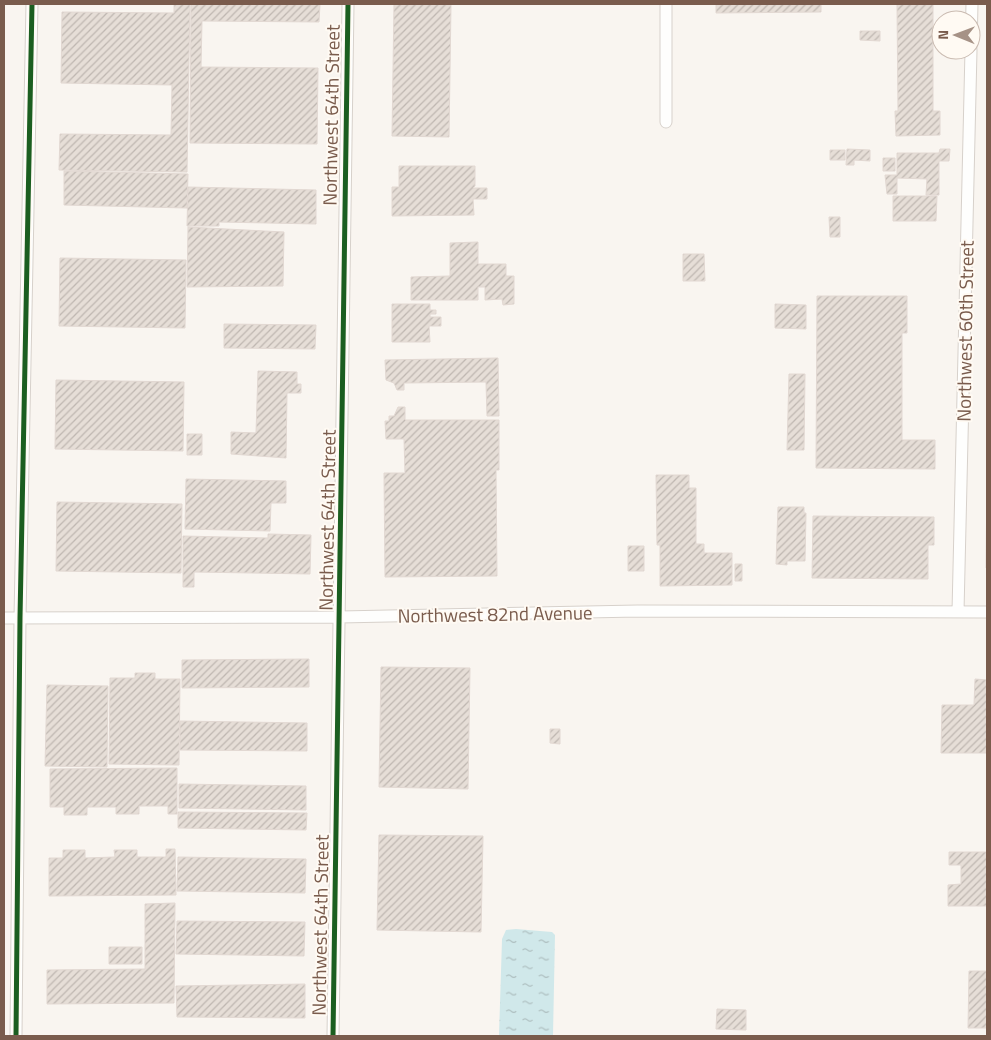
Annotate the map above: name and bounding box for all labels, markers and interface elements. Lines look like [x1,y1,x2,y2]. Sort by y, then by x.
north arrow [931,10,981,60]
street label: Northwest 64th Street [314,24,347,206]
text: N [932,30,953,40]
street label: Northwest 60th Street [948,240,981,422]
street label: Northwest 64th Street [310,429,343,611]
street label: Northwest 82nd Avenue [397,597,593,630]
street label: Northwest 64th Street [303,834,336,1016]

